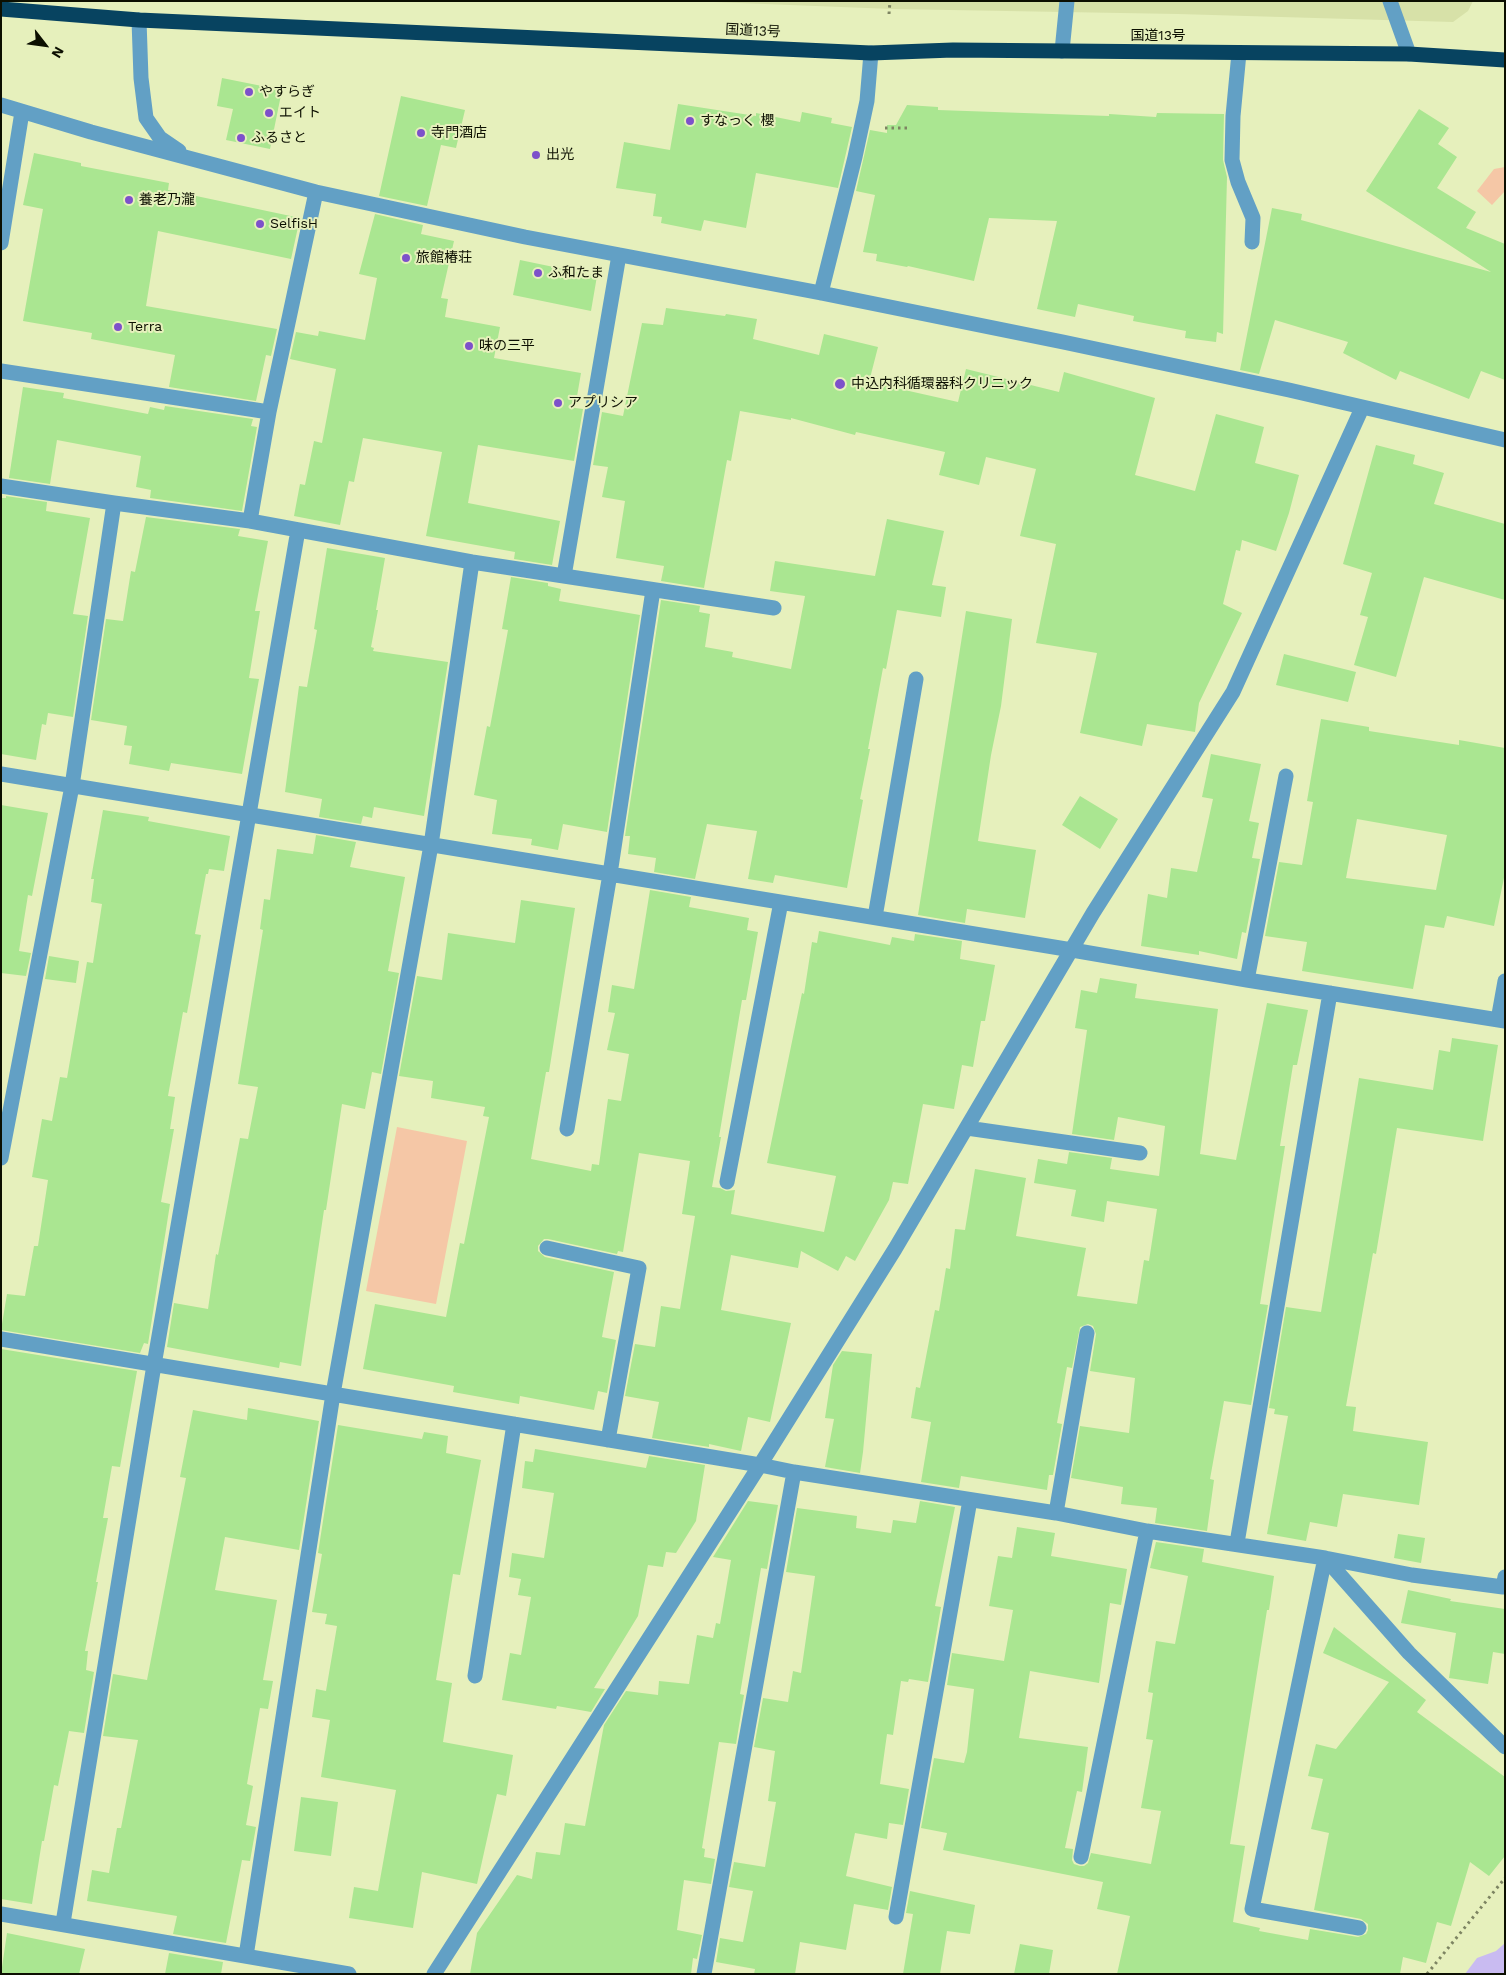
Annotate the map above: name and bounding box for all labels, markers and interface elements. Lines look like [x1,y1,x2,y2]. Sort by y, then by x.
north arrow [20,20,70,70]
street label: 国道13号 [725,21,781,41]
street label: 国道13号 [1130,28,1186,44]
text: N [48,44,68,61]
place label: やすらぎ [259,84,315,100]
marker: やすらぎ [243,86,255,98]
place label: エイト [279,105,321,121]
marker: エイト [263,107,275,119]
place label: すなっく 櫻 [700,113,775,129]
marker: すなっく 櫻 [684,115,696,127]
place label: 寺門酒店 [431,125,487,141]
marker: 寺門酒店 [415,127,427,139]
place label: ふるさと [251,130,307,146]
marker: ふるさと [235,132,247,144]
place label: 出光 [546,147,574,163]
marker: 出光 [530,149,542,161]
place label: 養老乃瀧 [139,192,195,208]
marker: 養老乃瀧 [123,194,135,206]
place label: SelfisH [270,216,318,232]
marker: SelfisH [254,218,266,230]
place label: 旅館椿荘 [416,250,472,266]
marker: 旅館椿荘 [400,252,412,264]
place label: ふ和たま [548,265,604,281]
marker: ふ和たま [532,267,544,279]
place label: Terra [128,319,162,335]
marker: Terra [112,321,124,333]
place label: 味の三平 [479,338,535,354]
marker: 味の三平 [463,340,475,352]
place label: 中込内科循環器科クリニック [851,376,1033,392]
marker: 中込内科循環器科クリニック [833,377,847,391]
place label: アプリシア [568,395,638,411]
marker: アプリシア [552,397,564,409]

